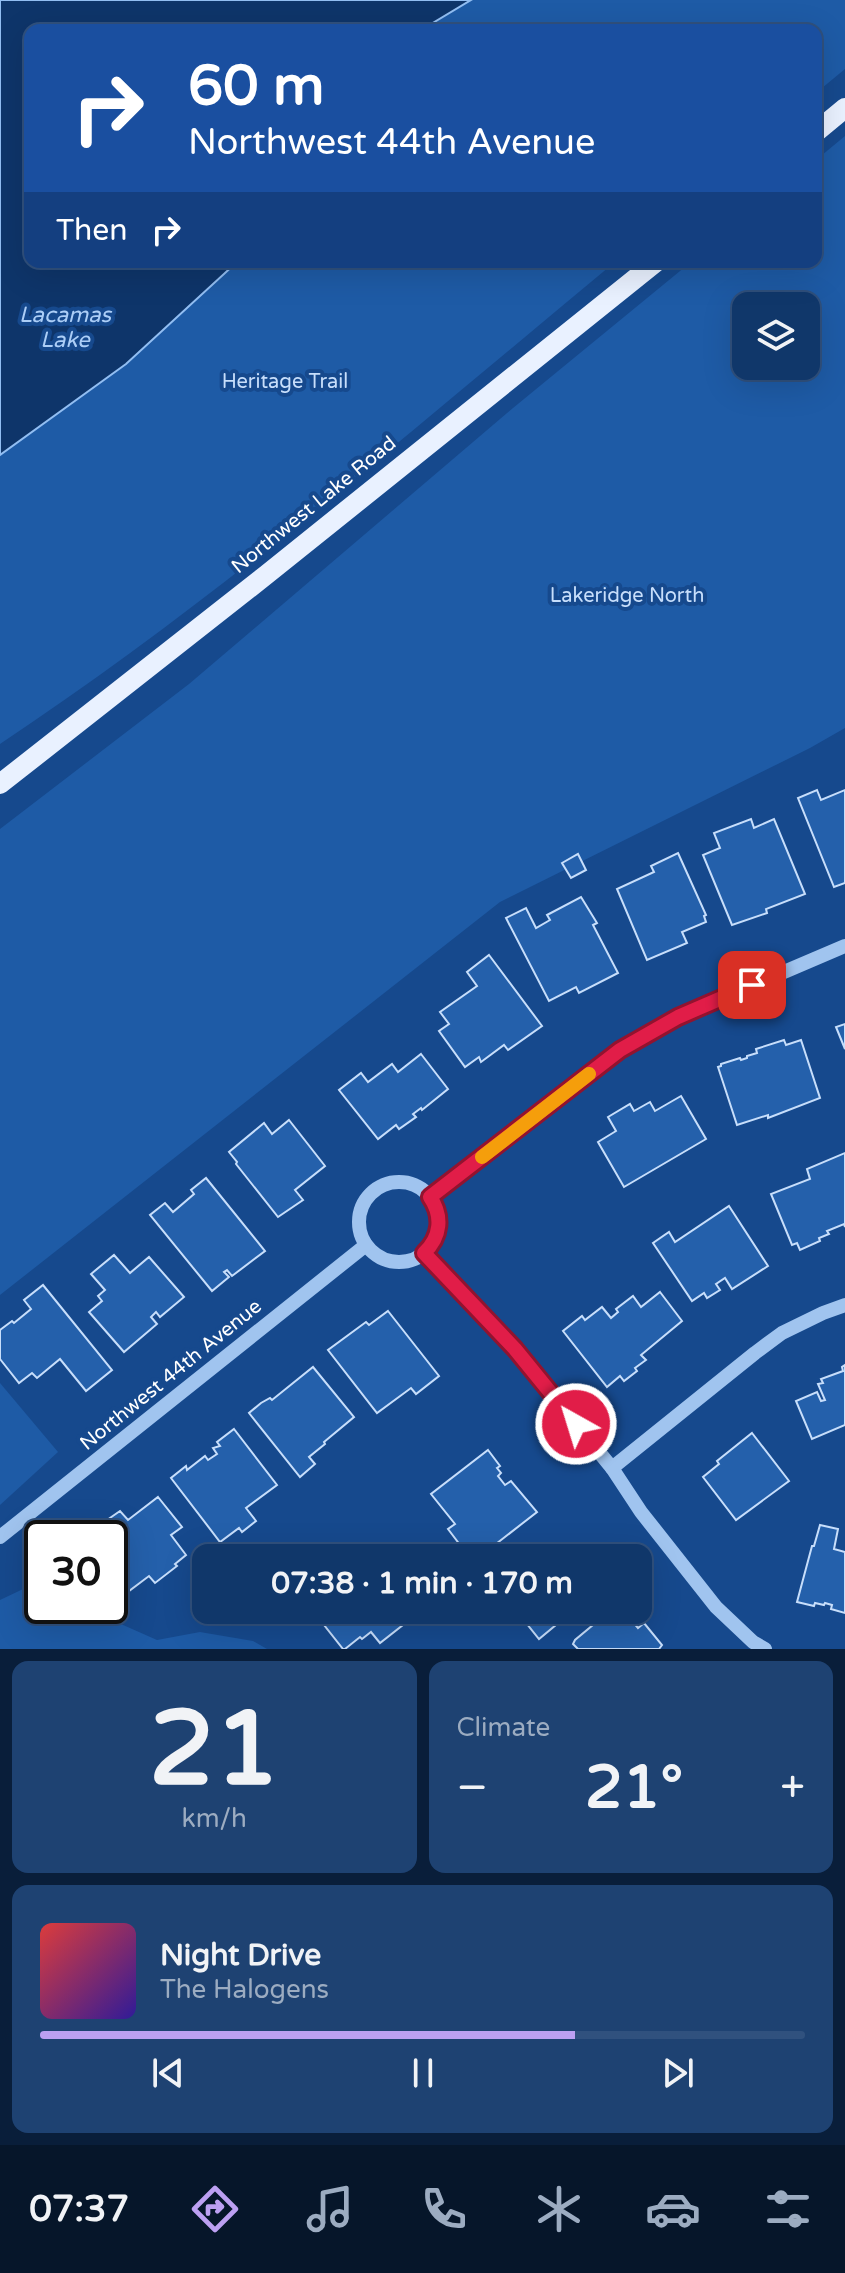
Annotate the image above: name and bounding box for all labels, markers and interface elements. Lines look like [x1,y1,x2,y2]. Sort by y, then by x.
text: 60 m [188,53,324,120]
icon: right [56,56,160,160]
text: Northwest 44th Avenue [188,121,595,164]
icon: right [144,208,188,252]
text: Then [56,212,128,249]
map controls [732,292,820,380]
button: layers [732,292,820,380]
water label: Lacamas Lake [19,302,113,353]
park label: Heritage Trail [222,370,348,394]
street label: Northwest Lake Road [227,431,401,579]
park label: Lakeridge North [550,584,704,608]
pin [718,951,786,1019]
icon: arrive [730,963,774,1007]
street label: Northwest 44th Avenue [75,1294,267,1456]
position arrow [534,1382,618,1466]
speed limit sign: 30 [24,1520,128,1624]
text: 07:38 · 1 min · 170 m [271,1565,573,1602]
text: 21 [149,1688,280,1813]
text: Climate [457,1712,550,1743]
text: 21° [585,1752,683,1824]
text: − [457,1762,488,1815]
text: + [780,1762,805,1815]
text: km/h [182,1803,247,1834]
text: Night Drive [160,1937,321,1974]
text: The Halogens [160,1974,329,2005]
icon: previous [146,2051,190,2095]
icon: pause [401,2051,445,2095]
icon: next [656,2051,700,2095]
icon: directions [187,2181,243,2237]
icon: music [302,2181,358,2237]
icon: phone [416,2181,472,2237]
icon: climate [531,2181,587,2237]
icon: car [645,2181,701,2237]
icon: filters [760,2181,816,2237]
text: 07:37 [29,2188,129,2231]

